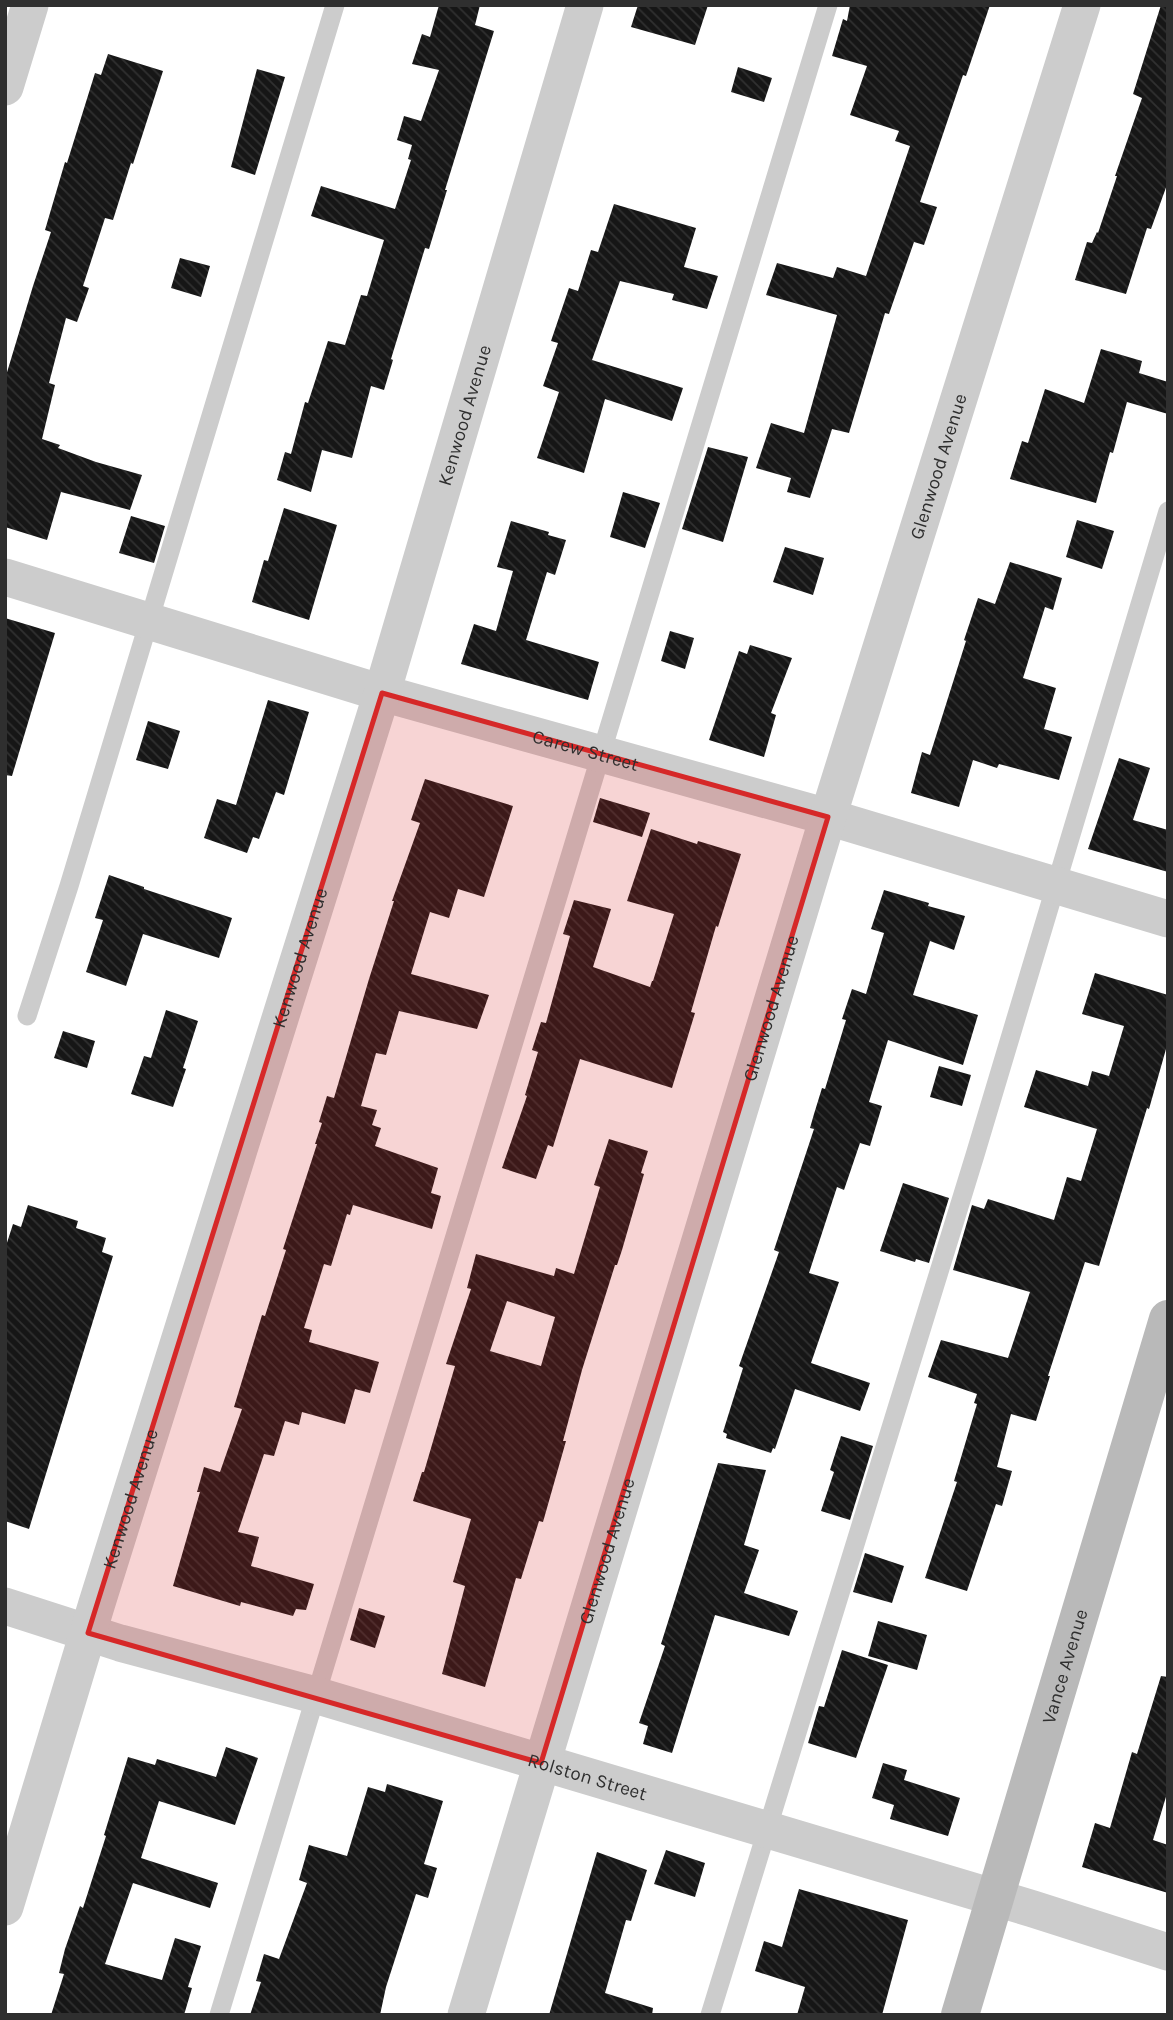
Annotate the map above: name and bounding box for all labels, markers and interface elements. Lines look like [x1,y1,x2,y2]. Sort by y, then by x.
street label: Kenwood Avenue [434,342,496,488]
street label: Glenwood Avenue [906,391,972,542]
street label: Carew Street [530,725,641,776]
street label: Kenwood Avenue [268,885,332,1031]
street label: Glenwood Avenue [739,932,804,1084]
street label: Kenwood Avenue [98,1426,163,1572]
street label: Glenwood Avenue [575,1475,640,1627]
street label: Vance Avenue [1038,1607,1093,1727]
street label: Rolston Street [525,1749,649,1805]

